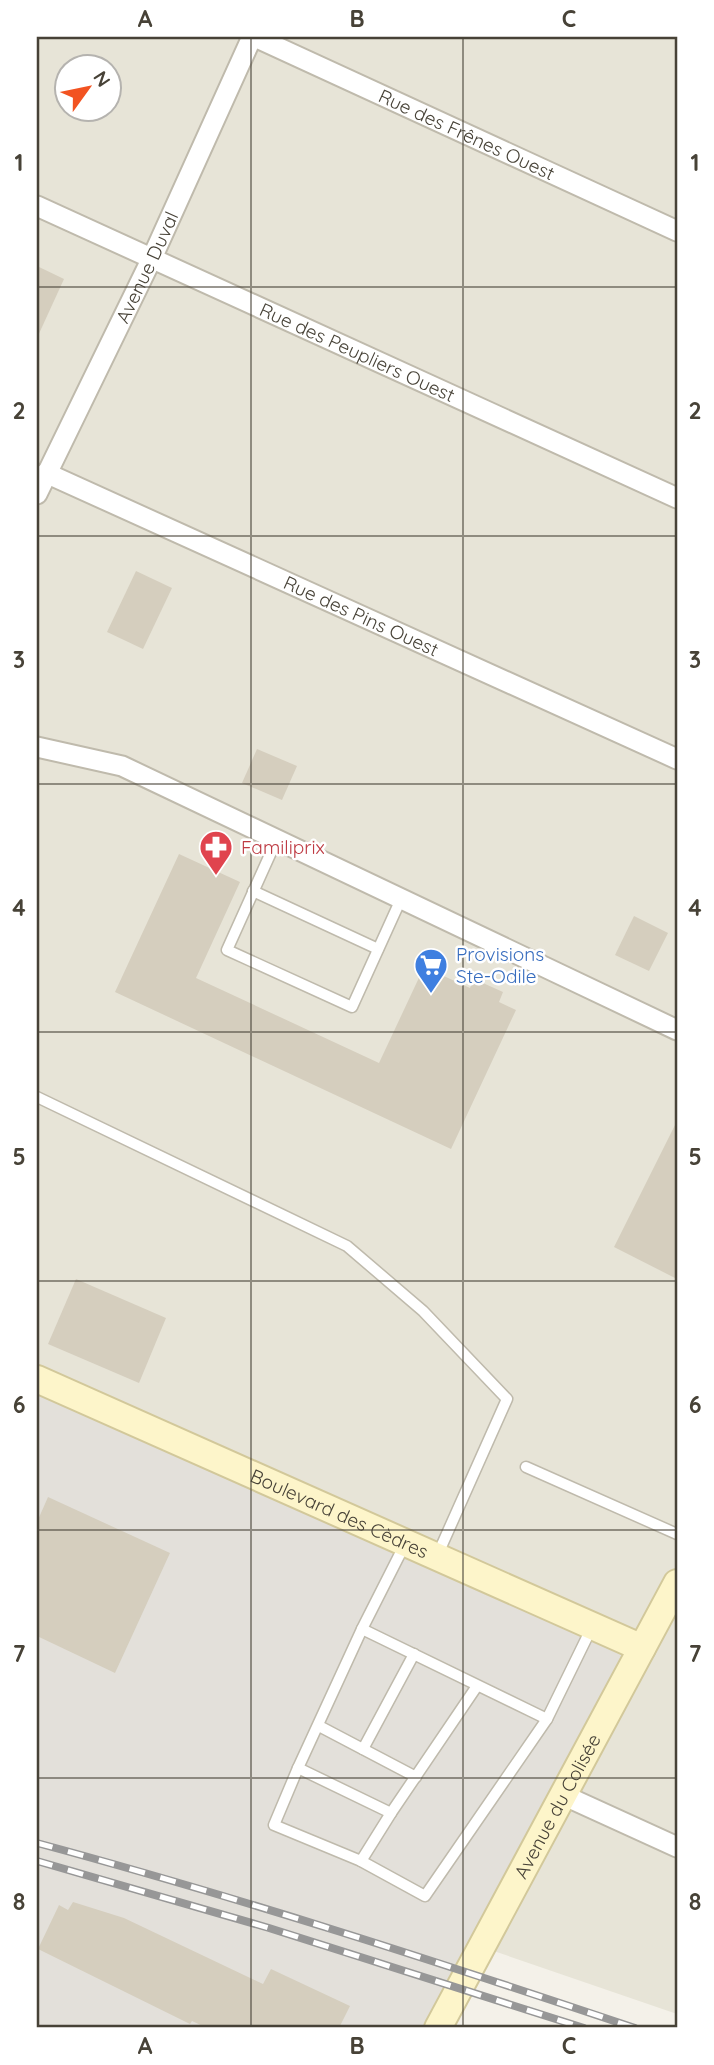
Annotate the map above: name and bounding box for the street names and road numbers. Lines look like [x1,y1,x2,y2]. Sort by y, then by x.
street label: Rue des Frênes Ouest [375,83,559,185]
street label: Avenue Duval [110,208,183,327]
street label: Rue des Peupliers Ouest [256,297,459,407]
street label: Rue des Pins Ouest [280,570,442,661]
street label: Boulevard des Cèdres [247,1463,432,1564]
street label: Avenue du Colisée [509,1729,606,1883]

